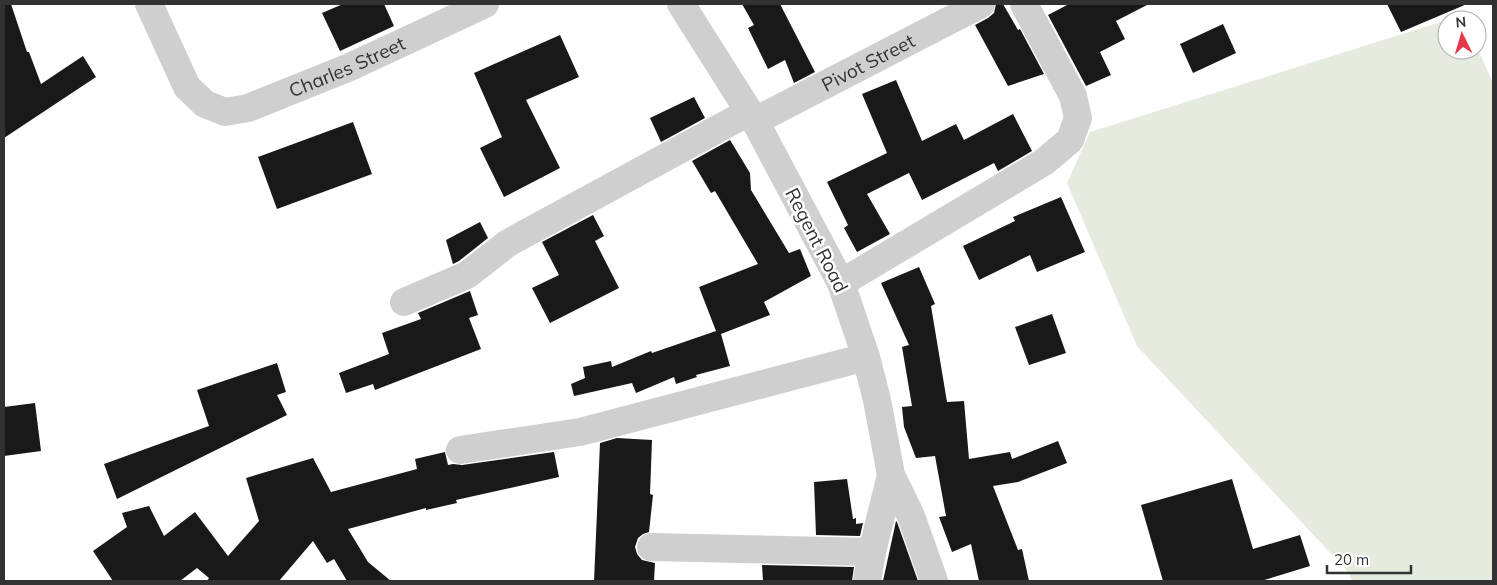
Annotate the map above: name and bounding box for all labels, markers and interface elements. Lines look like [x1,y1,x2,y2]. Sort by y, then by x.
north arrow [1437,10,1487,60]
text: N [1455,13,1467,31]
street label: Pivot Street [817,28,919,97]
street label: Charles Street [285,31,409,102]
street label: Regent Road [780,184,854,296]
scale bar [1327,542,1411,574]
text: 20 m [1334,550,1369,569]

